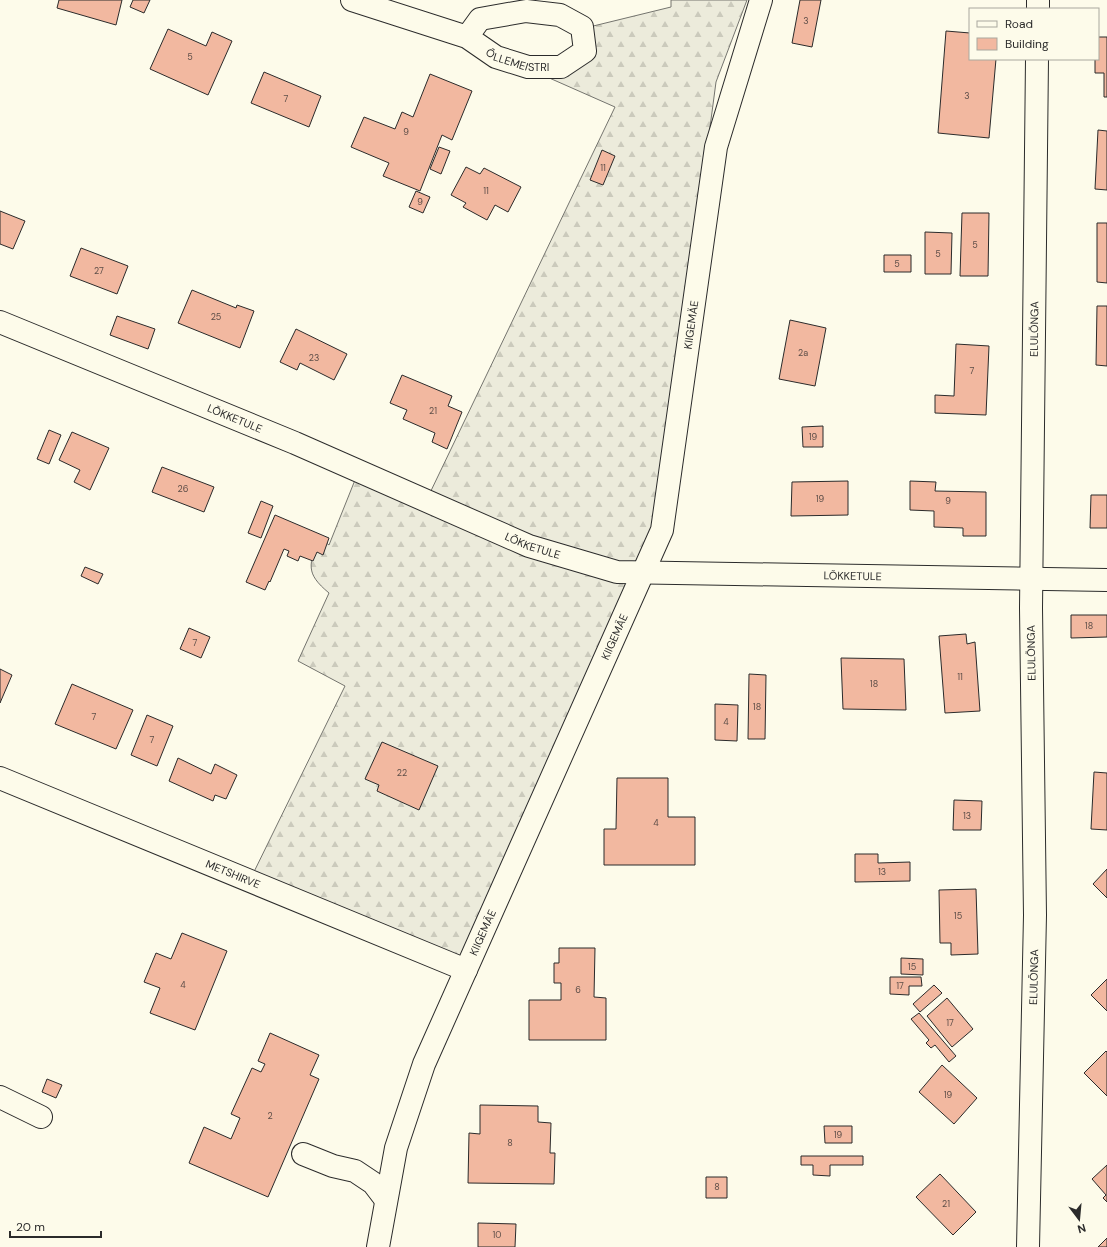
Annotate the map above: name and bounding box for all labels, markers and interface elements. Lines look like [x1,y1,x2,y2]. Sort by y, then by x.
legend [969,8,1099,60]
house number: 3 [803,15,809,27]
text: Road [1005,16,1033,32]
text: Building [1005,36,1049,52]
street label: ÕLLEMEISTRI [483,45,549,74]
house number: 5 [187,51,193,63]
house number: 3 [964,90,970,102]
house number: 7 [284,93,289,105]
house number: 9 [403,126,409,138]
house number: 11 [600,162,606,174]
house number: 11 [483,185,489,197]
house number: 9 [417,196,423,208]
house number: 5 [972,239,978,251]
house number: 5 [935,248,941,260]
house number: 5 [894,258,900,270]
house number: 27 [94,265,104,277]
street label: KIIGEMÄE [681,300,701,350]
street label: ELULÕNGA [1027,301,1041,357]
house number: 25 [211,311,221,323]
house number: 2a [798,347,808,359]
house number: 23 [309,352,319,364]
house number: 7 [970,365,975,377]
street label: LÕKKETULE [205,401,265,436]
house number: 21 [429,405,437,417]
house number: 19 [809,431,818,443]
house number: 26 [178,483,189,495]
house number: 19 [816,493,825,505]
house number: 9 [945,495,951,507]
street label: LÕKKETULE [503,529,562,562]
street label: LÕKKETULE [824,568,882,583]
street label: KIIGEMÄE [598,611,631,662]
house number: 18 [1085,620,1093,632]
street label: ELULÕNGA [1024,625,1038,681]
house number: 7 [193,637,198,649]
house number: 11 [957,671,963,683]
house number: 18 [870,678,878,690]
house number: 18 [753,701,761,713]
house number: 7 [92,711,97,723]
house number: 4 [723,716,729,728]
house number: 7 [150,734,155,746]
house number: 22 [397,767,407,779]
house number: 13 [963,810,971,822]
house number: 4 [653,817,659,829]
street label: METSHIRVE [204,857,262,891]
house number: 13 [878,866,886,878]
street label: KIIGEMÄE [466,907,499,958]
house number: 15 [954,910,962,922]
street label: ELULÕNGA [1026,949,1041,1005]
house number: 15 [908,961,916,973]
house number: 4 [180,979,186,991]
house number: 17 [896,980,904,992]
house number: 6 [575,984,581,996]
house number: 17 [946,1017,954,1029]
house number: 19 [944,1089,953,1101]
house number: 2 [267,1110,273,1122]
house number: 19 [834,1129,843,1141]
house number: 8 [507,1137,513,1149]
house number: 8 [714,1181,720,1193]
house number: 21 [942,1198,950,1210]
north arrow [1059,1199,1099,1239]
scale bar [10,1213,101,1239]
text: 20 m [16,1219,45,1235]
text: N [1076,1221,1088,1236]
house number: 10 [493,1229,501,1241]

